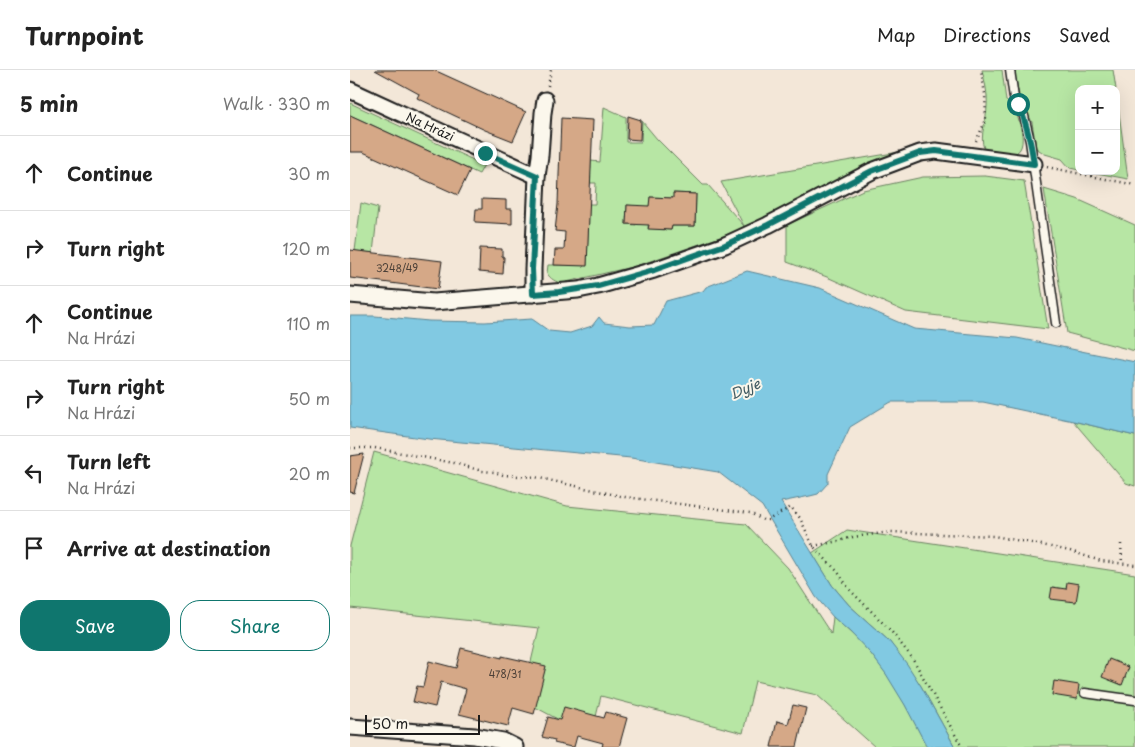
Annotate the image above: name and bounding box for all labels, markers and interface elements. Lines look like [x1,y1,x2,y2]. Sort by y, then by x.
text: Turnpoint [25,17,144,53]
text: Map [877,21,915,48]
text: Directions [943,21,1031,48]
text: Saved [1059,21,1110,48]
map controls [1075,85,1120,175]
button: + [1075,85,1120,130]
text: 5 min [20,87,78,119]
text: Walk · 330 m [223,91,330,115]
route start [1007,93,1030,116]
street label: Na Hrázi [403,107,457,145]
button: − [1075,130,1120,175]
route end [474,142,497,165]
icon: ahead [20,159,48,187]
text: Continue [67,159,153,187]
text: 30 m [288,161,330,185]
icon: right [20,234,48,262]
text: Turn right [67,234,165,262]
text: 120 m [283,236,330,260]
house number: 3248/49 [376,260,418,275]
text: Continue [67,297,153,325]
icon: ahead [20,309,48,337]
text: 110 m [287,311,330,335]
text: Na Hrázi [67,325,135,349]
text: Turn right [67,372,165,400]
water label: Dyje [726,372,765,404]
icon: right [20,384,48,412]
text: 50 m [289,386,330,410]
text: Na Hrázi [67,400,135,424]
text: Turn left [67,447,151,475]
icon: left [20,459,48,487]
text: 20 m [289,461,330,485]
text: Na Hrázi [67,475,135,499]
icon: arrive [20,534,48,562]
text: Arrive at destination [67,534,271,562]
button: Save [20,600,170,651]
button: Share [180,600,330,651]
house number: 478/31 [489,666,521,681]
scale bar [365,712,480,735]
text: 50 m [372,713,408,734]

